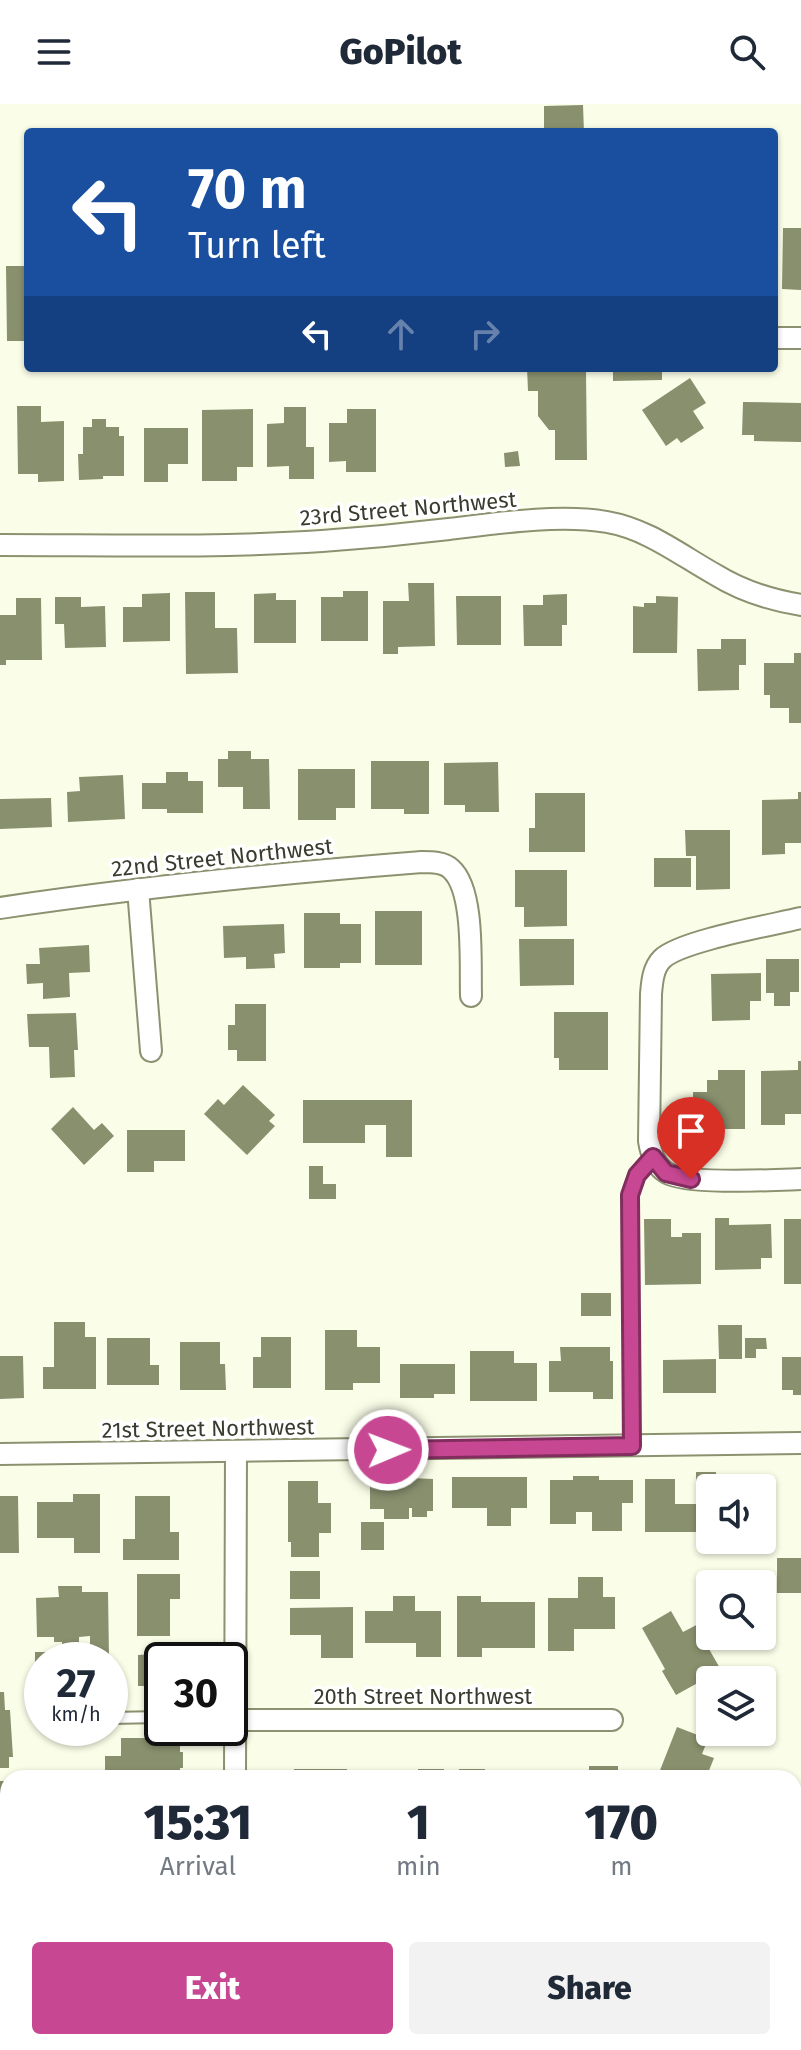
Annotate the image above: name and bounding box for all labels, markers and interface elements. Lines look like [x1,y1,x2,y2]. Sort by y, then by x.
icon: menu [32,30,76,74]
text: GoPilot [339,30,462,74]
icon: search [725,30,769,74]
text: 70 m [188,156,307,223]
icon: left [56,160,160,264]
text: Turn left [188,224,326,268]
icon: left [295,312,339,356]
icon: ahead [379,312,423,356]
icon: right [463,312,507,356]
street label: 23rd Street Northwest [299,486,517,531]
street label: 22nd Street Northwest [110,832,334,883]
pin [657,1097,725,1179]
icon: arrive [669,1109,713,1153]
position arrow [346,1408,430,1492]
street label: 21st Street Northwest [101,1413,315,1444]
map controls [696,1474,776,1746]
button: sound [696,1474,776,1554]
button: search [696,1570,776,1650]
speed limit sign: 30 [144,1642,248,1746]
text: 27 [57,1660,96,1708]
button: layers [696,1666,776,1746]
street label: 20th Street Northwest [314,1683,532,1710]
text: km/h [51,1702,101,1726]
text: 15:31 [144,1794,252,1852]
text: 1 [407,1794,430,1852]
text: 170 [585,1794,658,1852]
text: Arrival [160,1851,236,1882]
text: min [396,1851,441,1882]
text: m [610,1851,633,1882]
button: Exit [32,1942,393,2034]
button: Share [409,1942,770,2034]

